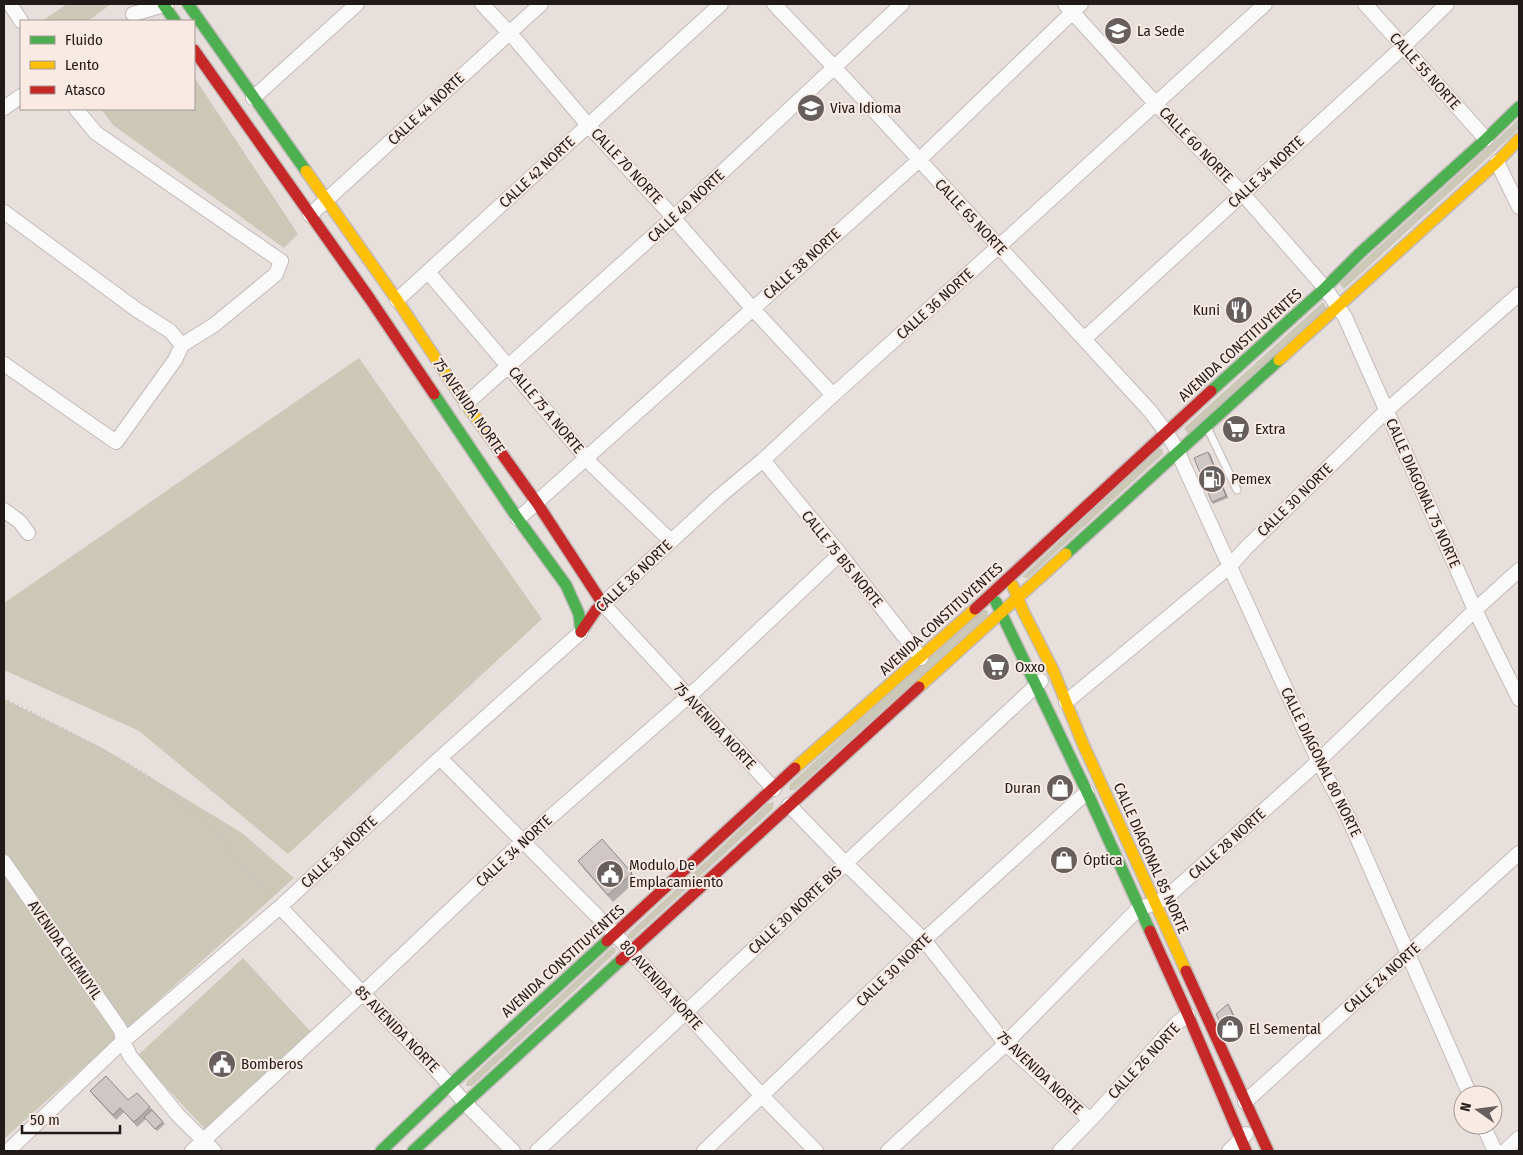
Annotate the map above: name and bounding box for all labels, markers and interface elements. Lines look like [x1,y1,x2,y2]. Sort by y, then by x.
school or university icon: La Sede [1103,16,1133,46]
legend [20,20,195,110]
place label: La Sede [1137,22,1185,40]
street label: CALLE 55 NORTE [1386,29,1464,113]
text: Fluido [65,31,103,49]
text: Lento [65,56,99,74]
street label: CALLE 44 NORTE [384,69,468,149]
text: Atasco [65,81,105,99]
school or university icon: Viva Idioma [796,93,826,123]
place label: Viva Idioma [830,99,901,117]
street label: CALLE 60 NORTE [1155,103,1237,187]
street label: CALLE 70 NORTE [587,124,667,208]
street label: CALLE 42 NORTE [495,132,579,212]
street label: CALLE 34 NORTE [1224,132,1308,212]
street label: CALLE 40 NORTE [644,166,728,246]
street label: CALLE 65 NORTE [931,175,1011,259]
street label: CALLE 38 NORTE [760,225,844,303]
street label: CALLE 36 NORTE [893,265,977,343]
street label: AVENIDA CONSTITUYENTES [1175,285,1305,405]
restaurant icon: Kuni [1224,295,1254,325]
place label: Kuni [1193,301,1220,319]
street label: 75 AVENIDA NORTE [429,355,509,457]
street label: CALLE 75 A NORTE [505,363,587,457]
supermarket icon: Extra [1221,414,1251,444]
street label: CALLE DIAGONAL 75 NORTE [1382,416,1464,570]
place label: Extra [1255,420,1286,438]
street label: CALLE 30 NORTE [1254,460,1336,540]
fuel station icon: Pemex [1197,464,1227,494]
place label: Pemex [1231,470,1272,488]
street label: CALLE 75 BIS NORTE [798,507,886,611]
street label: CALLE 36 NORTE [592,536,676,616]
street label: AVENIDA CONSTITUYENTES [876,559,1006,679]
supermarket icon: Oxxo [981,652,1011,682]
place label: Oxxo [1015,658,1045,676]
street label: 75 AVENIDA NORTE [670,679,760,773]
street label: CALLE DIAGONAL 80 NORTE [1277,684,1365,840]
shop icon: Duran [1045,773,1075,803]
place label: Duran [1004,779,1041,797]
street label: CALLE DIAGONAL 85 NORTE [1110,780,1192,936]
street label: CALLE 28 NORTE [1185,805,1269,883]
street label: CALLE 34 NORTE [472,811,556,891]
street label: CALLE 36 NORTE [297,812,381,892]
shop icon: Óptica [1049,845,1079,875]
place label: Óptica [1083,851,1123,869]
place label: Modulo De Emplacamiento [629,856,724,891]
public building icon: Modulo De Emplacamiento [595,859,625,889]
street label: CALLE 30 NORTE BIS [745,862,845,958]
street label: AVENIDA CHEMUYIL [24,897,106,1003]
street label: AVENIDA CONSTITUYENTES [498,901,628,1021]
street label: CALLE 30 NORTE [853,930,935,1010]
street label: 80 AVENIDA NORTE [616,936,706,1034]
street label: CALLE 24 NORTE [1340,939,1424,1017]
street label: 85 AVENIDA NORTE [351,982,443,1076]
shop icon: El Semental [1215,1014,1245,1044]
street label: CALLE 26 NORTE [1104,1019,1184,1103]
place label: El Semental [1249,1020,1321,1038]
street label: 75 AVENIDA NORTE [993,1028,1087,1118]
public building icon: Bomberos [207,1049,237,1079]
place label: Bomberos [241,1055,303,1073]
north arrow [1453,1085,1503,1135]
text: N [1457,1101,1475,1113]
scale bar [22,1102,120,1134]
text: 50 m [30,1111,60,1129]

